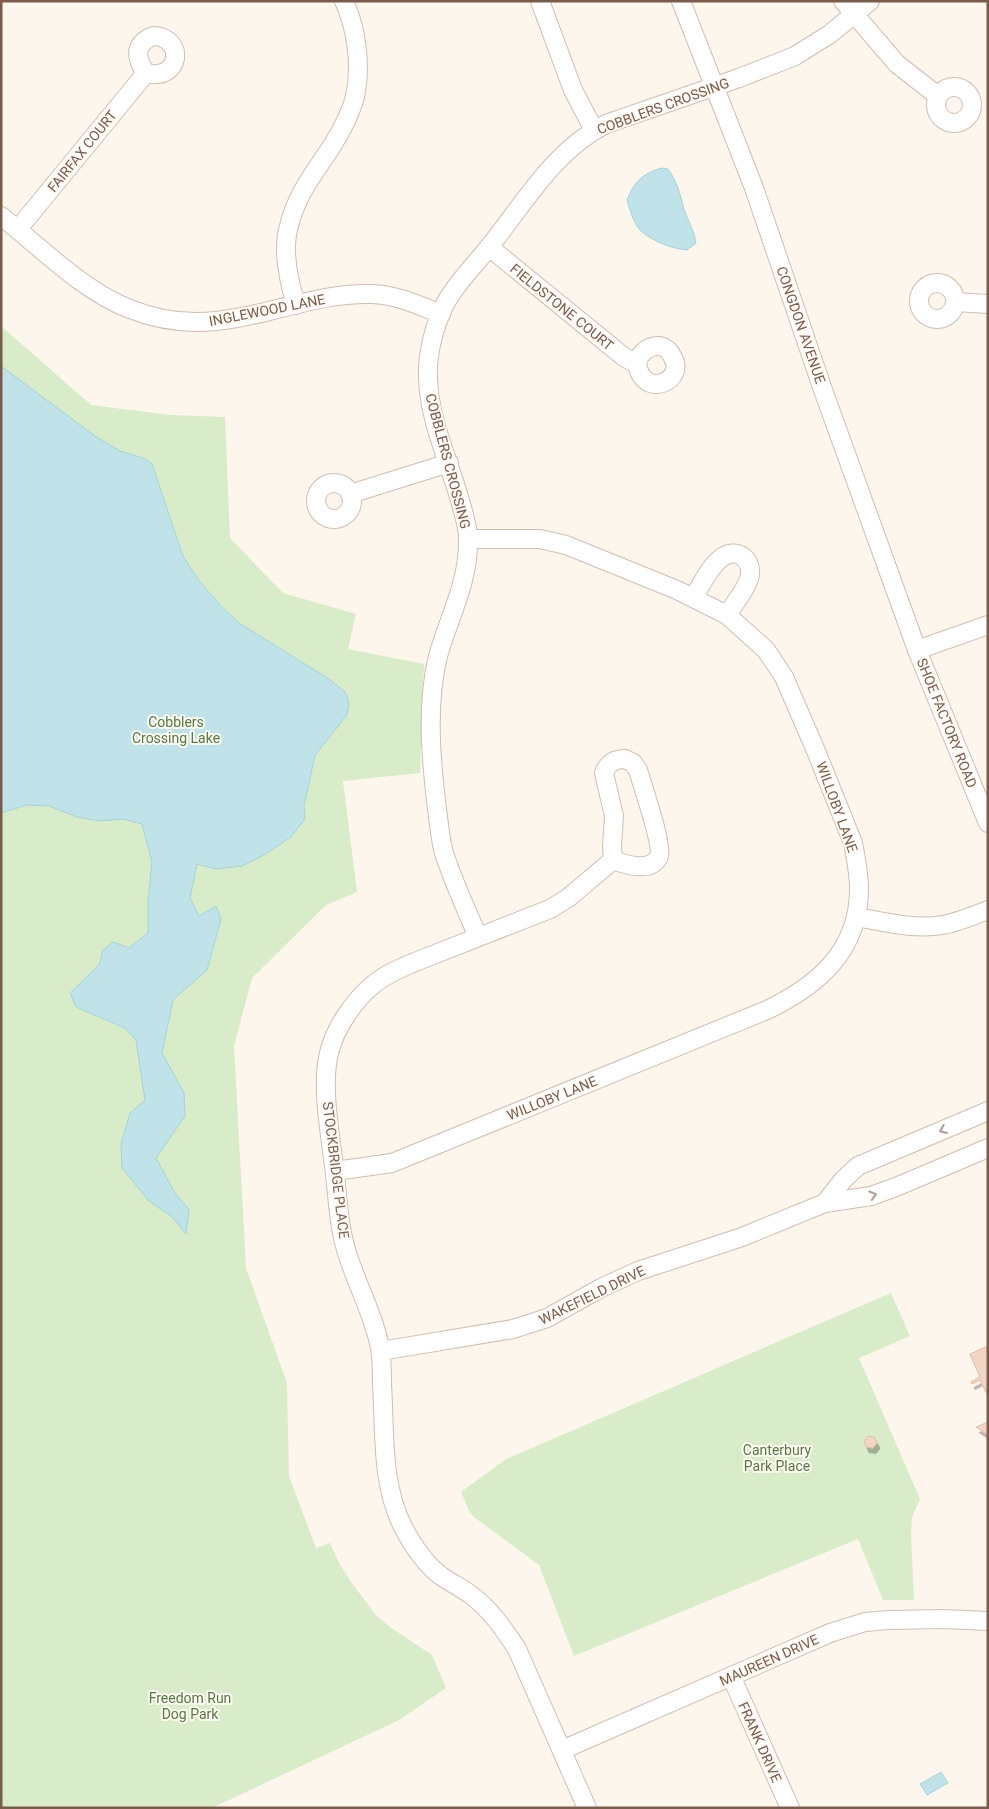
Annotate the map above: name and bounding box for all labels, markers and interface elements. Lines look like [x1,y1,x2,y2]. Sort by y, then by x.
street label: COBBLERS CROSSING [595,75,731,137]
street label: FAIRFAX COURT [44,106,120,195]
street label: FIELDSTONE COURT [507,261,617,354]
street label: CONGDON AVENUE [773,264,829,386]
street label: INGLEWOOD LANE [208,291,326,329]
street label: COBBLERS CROSSING [422,392,474,530]
street label: SHOE FACTORY ROAD [914,656,980,790]
park label: Cobblers Crossing Lake [132,714,220,746]
street label: WILLOBY LANE [813,759,861,855]
street label: WILLOBY LANE [505,1073,599,1123]
street label: STOCKBRIDGE PLACE [320,1101,352,1239]
one-way arrow [939,1124,948,1135]
one-way arrow [869,1190,877,1200]
street label: WAKEFIELD DRIVE [536,1262,648,1328]
park label: Canterbury Park Place [743,1442,812,1474]
street label: MAUREEN DRIVE [717,1631,821,1689]
park label: Freedom Run Dog Park [149,1690,231,1722]
street label: FRANK DRIVE [735,1699,785,1785]

